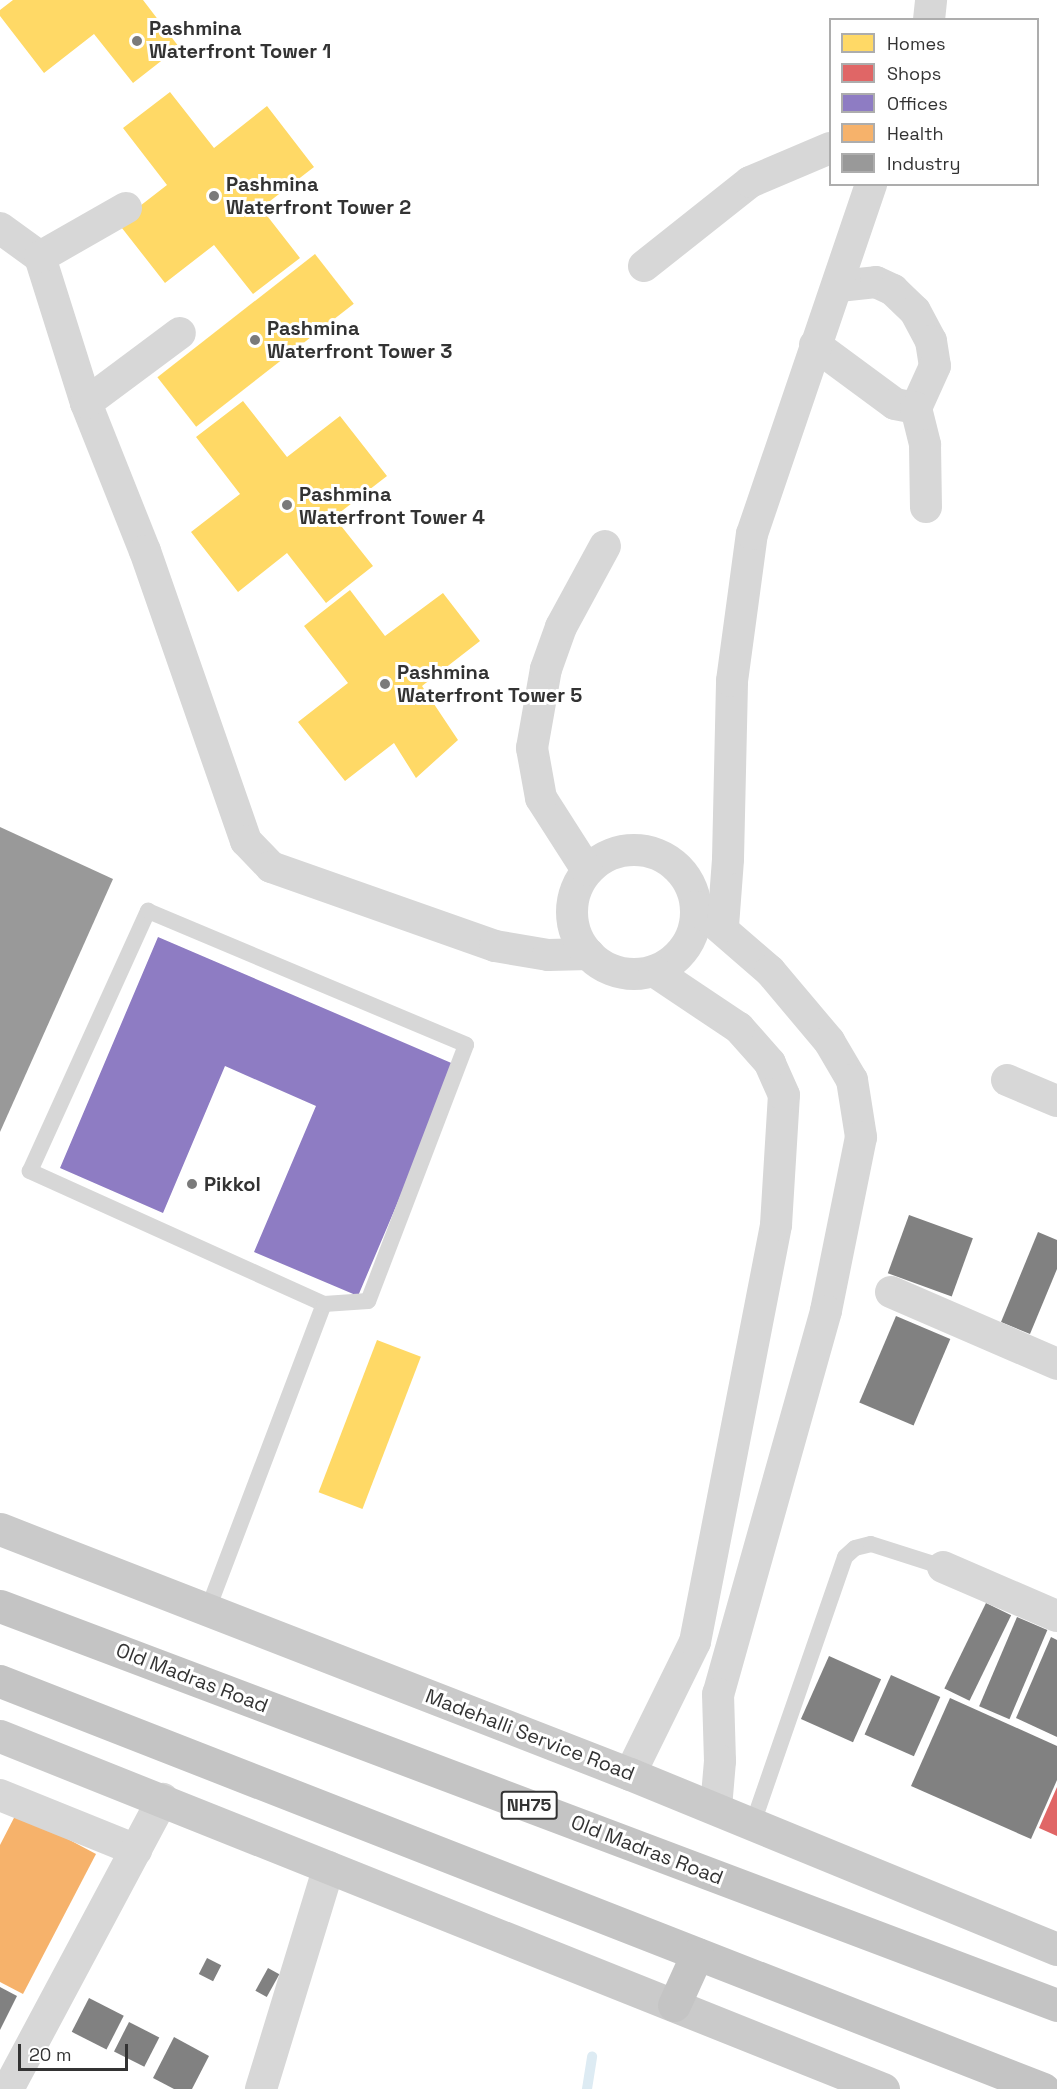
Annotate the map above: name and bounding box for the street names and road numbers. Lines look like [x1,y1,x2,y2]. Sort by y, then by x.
street label: Old Madras Road [113,1638,271,1718]
street label: Madehalli Service Road [422,1684,638,1786]
road number: NH75 [500,1790,558,1820]
street label: Old Madras Road [568,1810,726,1890]

